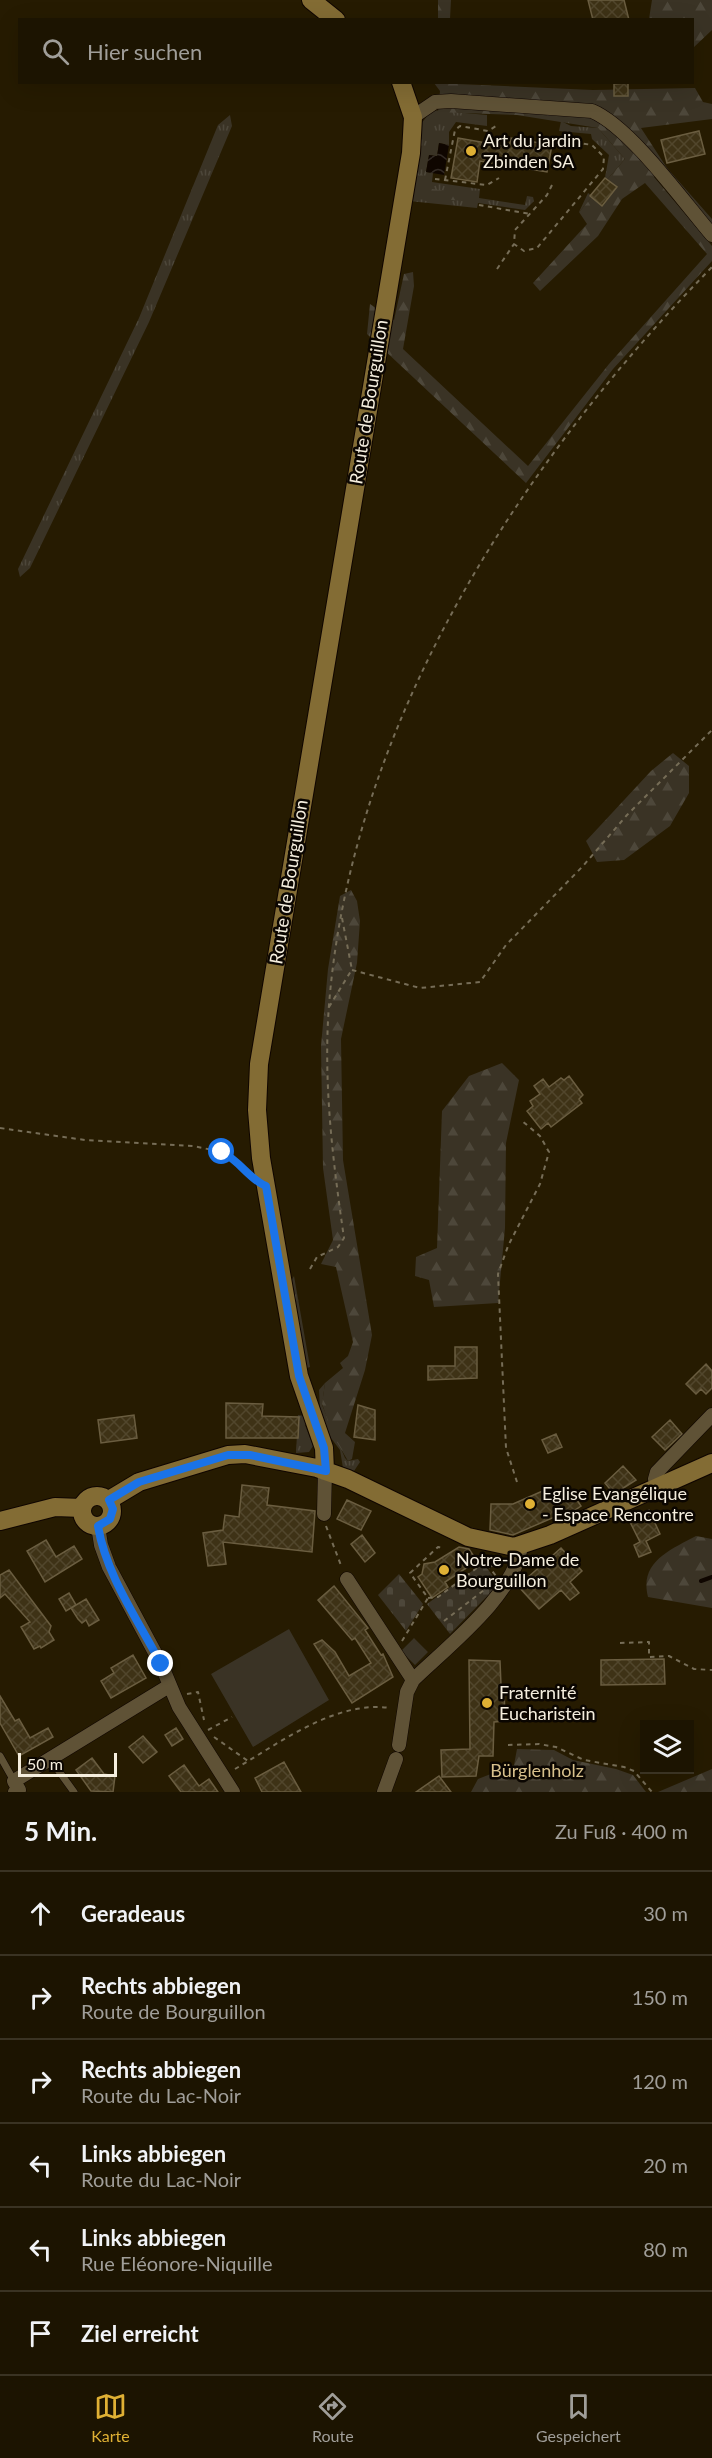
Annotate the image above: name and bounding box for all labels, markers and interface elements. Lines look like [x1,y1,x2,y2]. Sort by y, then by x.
search box [18,18,694,84]
icon: search [39,35,72,68]
text: Hier suchen [87,38,202,65]
place label: Art du jardin Zbinden SA [483,129,581,172]
marker: Art du jardin Zbinden SA [464,144,478,158]
street label: Route de Bourguillon [344,318,392,486]
street label: Route de Bourguillon [264,798,312,966]
route start [208,1138,234,1164]
place label: Eglise Evangélique - Espace Rencontre [542,1482,694,1525]
marker: Eglise Evangélique - Espace Rencontre [523,1497,537,1511]
place label: Notre-Dame de Bourguillon [456,1548,579,1591]
marker: Notre-Dame de Bourguillon [437,1563,451,1577]
route end [147,1650,173,1676]
place label: Fraternité Eucharistein [499,1681,596,1724]
marker: Fraternité Eucharistein [480,1696,494,1710]
map controls [640,1720,694,1774]
button: layers [640,1720,694,1774]
scale bar [18,1750,117,1778]
text: 50 m [27,1754,63,1773]
park label: Bürglenholz [490,1759,584,1781]
text: 5 Min. [24,1815,97,1847]
text: Zu Fuß · 400 m [555,1819,688,1843]
icon: ahead [24,1897,57,1930]
text: Geradeaus [81,1900,185,1927]
text: 30 m [643,1901,688,1925]
text: Rechts abbiegen [81,1972,241,1999]
icon: right [24,1981,57,2014]
text: 150 m [632,1985,688,2009]
text: Route de Bourguillon [81,1999,266,2023]
text: Rechts abbiegen [81,2056,241,2083]
icon: right [24,2065,57,2098]
text: 120 m [632,2069,688,2093]
text: Route du Lac-Noir [81,2083,241,2107]
text: Links abbiegen [81,2140,226,2167]
icon: left [24,2149,57,2182]
text: 20 m [643,2153,688,2177]
text: Route du Lac-Noir [81,2167,241,2191]
text: Links abbiegen [81,2224,226,2251]
icon: left [24,2233,57,2266]
text: 80 m [643,2237,688,2261]
text: Rue Eléonore-Niquille [81,2251,272,2275]
icon: arrive [24,2317,57,2350]
text: Ziel erreicht [81,2320,199,2347]
tab: Karte [91,2390,130,2445]
tab: Route [312,2390,354,2445]
tab: Gespeichert [536,2390,621,2445]

